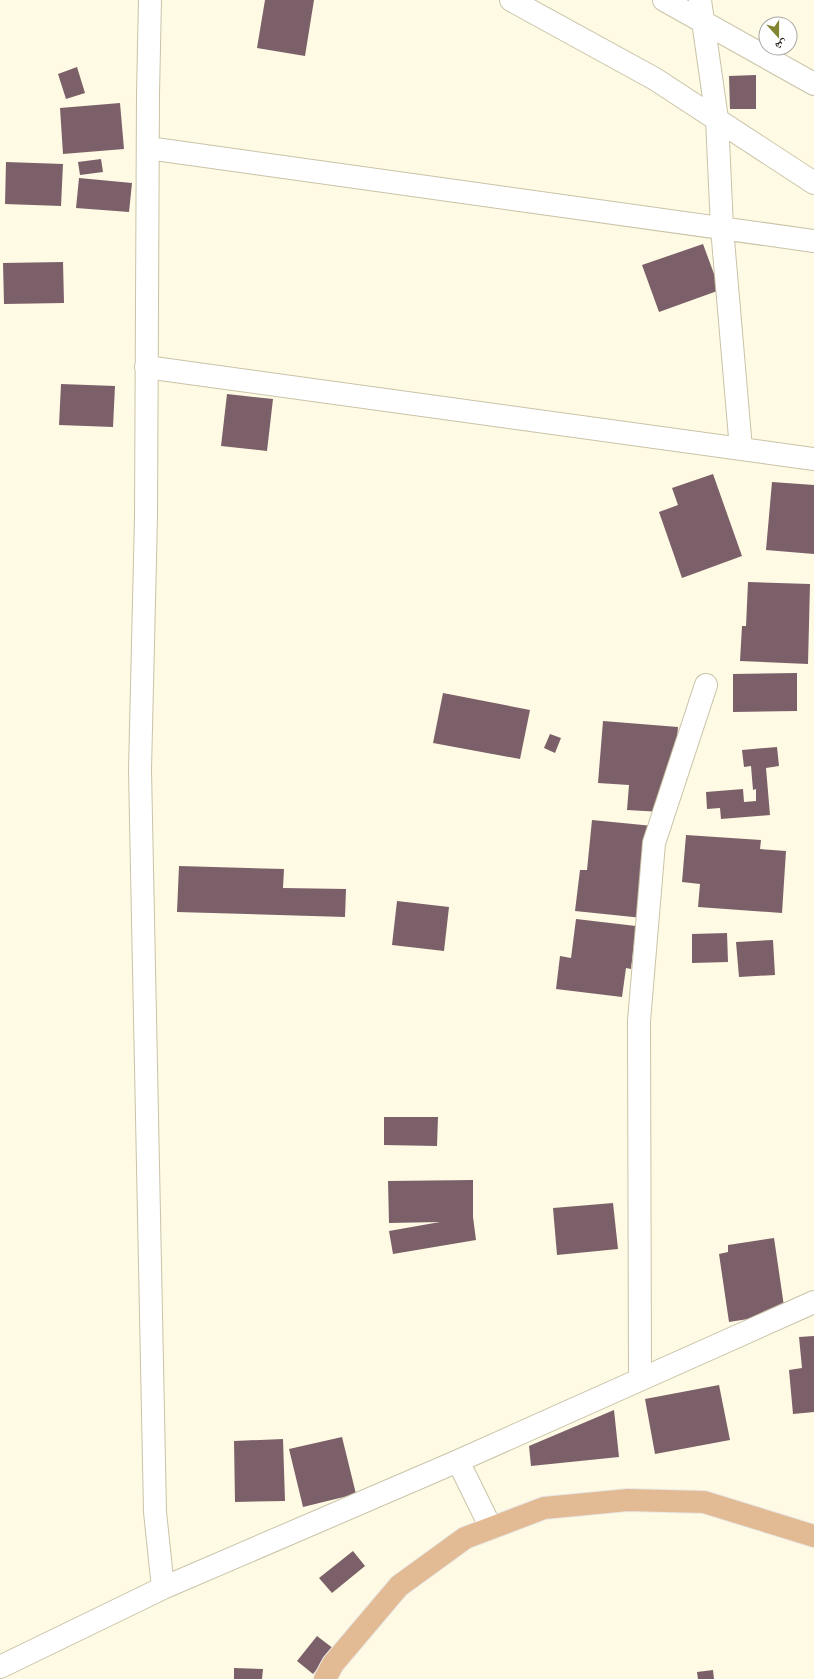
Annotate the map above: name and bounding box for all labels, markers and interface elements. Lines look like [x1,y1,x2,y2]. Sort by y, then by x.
north arrow [758,16,798,56]
text: ش [773,36,790,54]

